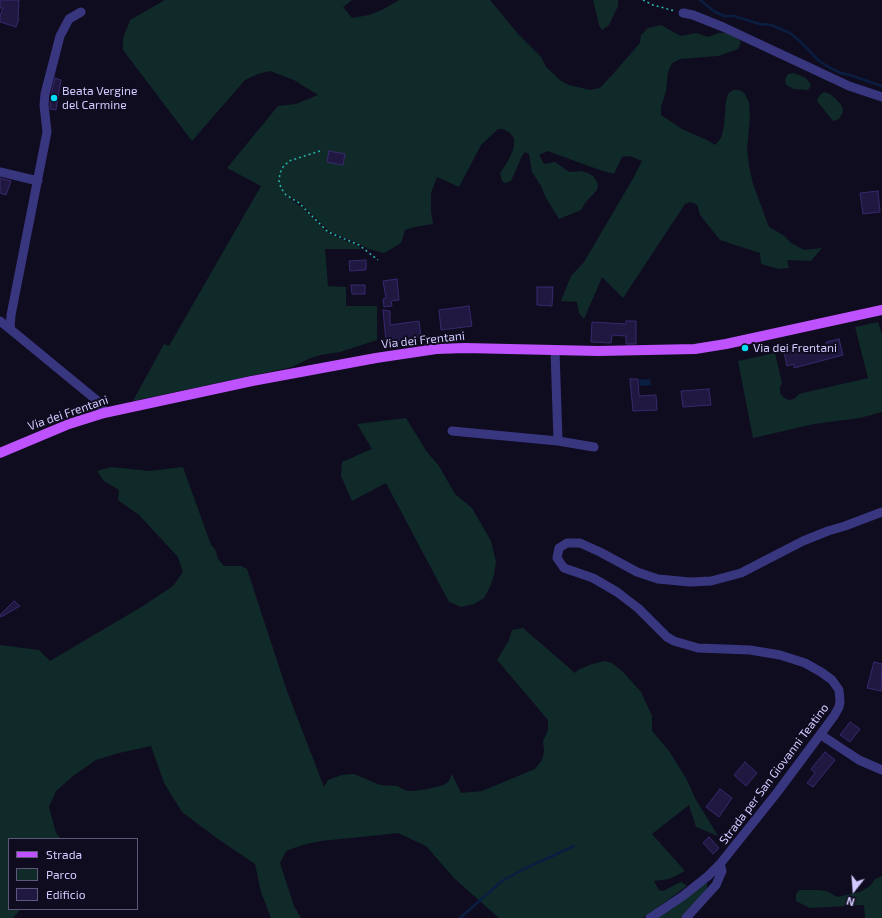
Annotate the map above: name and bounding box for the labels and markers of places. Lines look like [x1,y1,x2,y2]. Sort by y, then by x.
place label: Beata Vergine del Carmine [62,84,137,112]
marker: Beata Vergine del Carmine [49,93,59,103]
place label: Via dei Frentani [753,341,837,355]
marker: Via dei Frentani [740,343,750,353]

